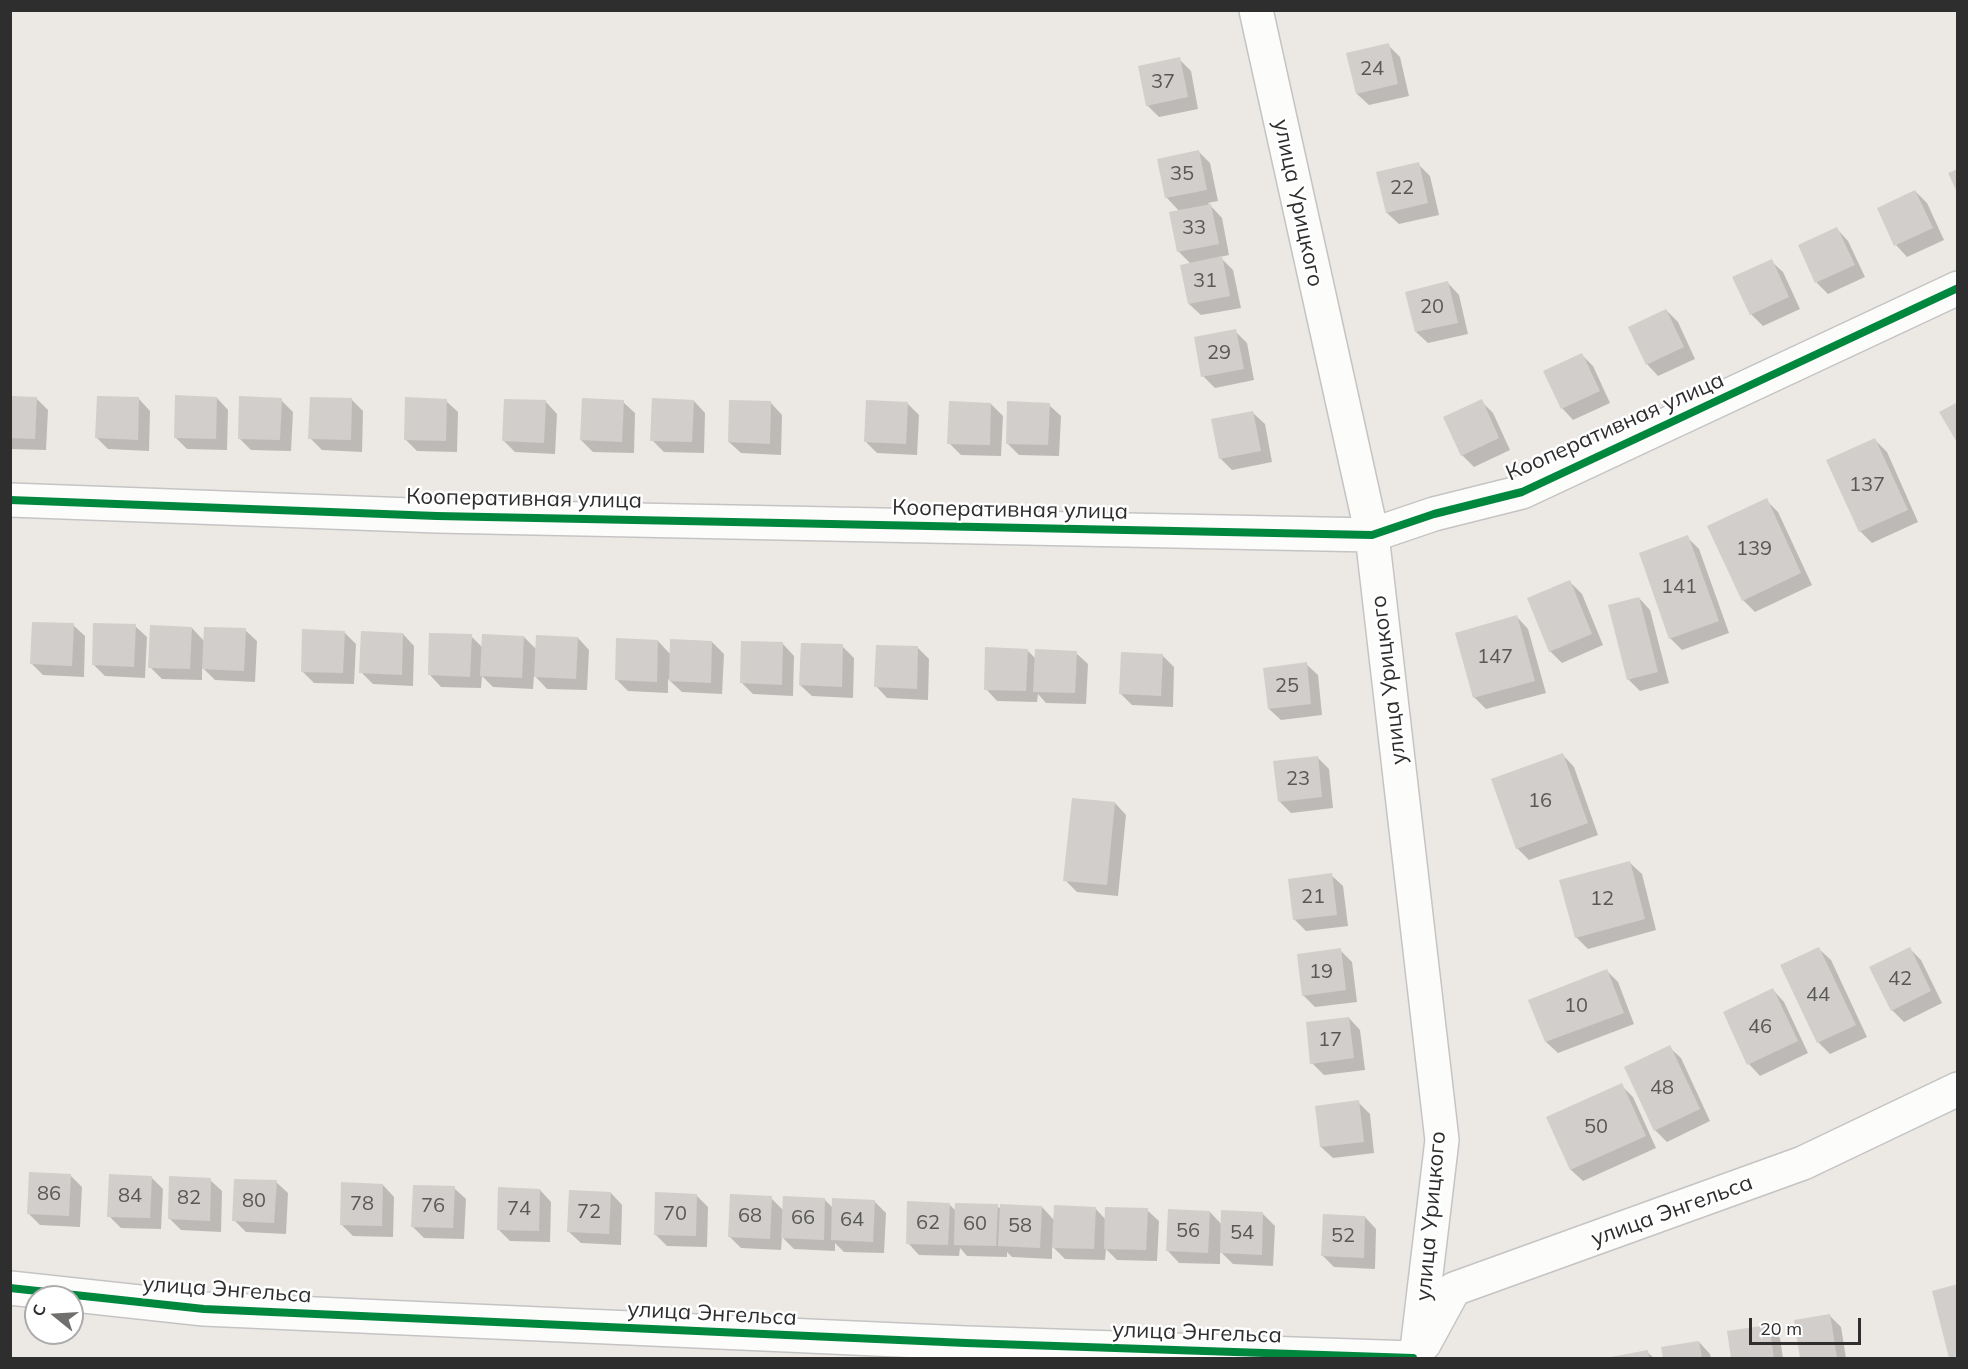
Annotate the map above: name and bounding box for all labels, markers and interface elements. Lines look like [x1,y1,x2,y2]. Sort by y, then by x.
house number: 24 [1360,57,1384,81]
house number: 37 [1151,70,1175,94]
street label: улица Урицкого [1267,117,1329,289]
house number: 35 [1170,162,1194,186]
house number: 22 [1390,176,1414,200]
house number: 33 [1182,216,1206,240]
house number: 31 [1193,269,1217,293]
house number: 20 [1420,295,1444,319]
house number: 29 [1207,341,1231,365]
street label: Кооперативная улица [1502,367,1728,487]
house number: 137 [1849,473,1885,497]
street label: Кооперативная улица [406,484,642,514]
street label: Кооперативная улица [892,495,1128,525]
house number: 139 [1736,537,1772,561]
house number: 141 [1661,575,1697,599]
street label: улица Урицкого [1366,594,1412,766]
house number: 147 [1477,645,1513,669]
house number: 25 [1275,674,1299,698]
house number: 23 [1286,767,1310,791]
house number: 16 [1528,789,1552,813]
house number: 21 [1301,885,1325,909]
house number: 12 [1590,887,1614,911]
house number: 19 [1309,960,1333,984]
house number: 42 [1888,967,1912,991]
house number: 44 [1806,983,1830,1007]
house number: 10 [1564,994,1588,1018]
house number: 46 [1748,1015,1772,1039]
house number: 17 [1318,1028,1342,1052]
house number: 48 [1650,1076,1674,1100]
house number: 50 [1584,1115,1608,1139]
street label: улица Урицкого [1410,1130,1452,1302]
street label: улица Энгельса [1588,1170,1756,1252]
house number: 86 [37,1182,61,1206]
house number: 84 [118,1184,142,1208]
house number: 82 [177,1186,201,1210]
house number: 80 [242,1189,266,1213]
house number: 78 [350,1192,374,1216]
house number: 76 [421,1194,445,1218]
house number: 74 [507,1197,531,1221]
house number: 72 [577,1200,601,1224]
house number: 70 [663,1202,687,1226]
house number: 68 [738,1204,762,1228]
house number: 66 [791,1206,815,1230]
house number: 64 [840,1208,864,1232]
house number: 62 [916,1211,940,1235]
house number: 60 [963,1212,987,1236]
house number: 58 [1008,1214,1032,1238]
house number: 56 [1176,1219,1200,1243]
house number: 54 [1230,1221,1254,1245]
house number: 52 [1331,1224,1355,1248]
street label: улица Энгельса [141,1271,313,1309]
north arrow [24,1285,84,1345]
street label: улица Энгельса [627,1296,797,1332]
text: С [28,1302,50,1318]
scale bar [1752,1306,1864,1344]
street label: улица Энгельса [1112,1317,1282,1349]
text: 20 m [1760,1317,1802,1340]

